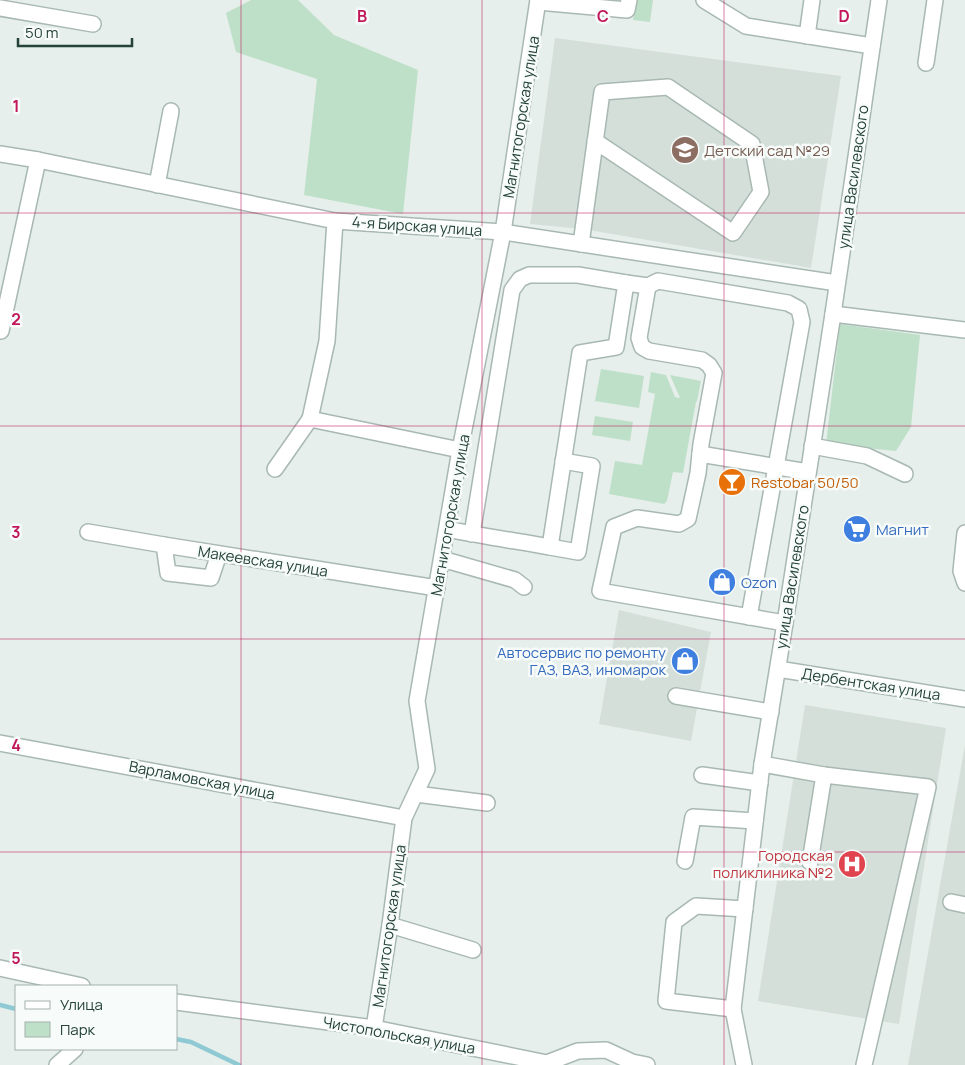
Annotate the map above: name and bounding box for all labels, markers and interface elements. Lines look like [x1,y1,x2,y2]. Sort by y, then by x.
text: B [357,5,367,27]
text: C [597,5,609,27]
text: D [838,5,850,27]
scale bar [18,15,131,47]
text: 50 m [25,22,59,43]
street label: Магнитогорская улица [498,34,544,200]
text: 1 [12,95,20,117]
street label: улица Василевского [832,103,874,250]
school or university icon: Детский сад №29 [670,135,700,165]
place label: Детский сад №29 [704,140,830,161]
street label: 4-я Бирская улица [351,211,483,241]
text: 2 [11,308,21,330]
street label: Магнитогорская улица [425,432,475,598]
bar icon: Restobar 50/50 [717,467,747,497]
place label: Restobar 50/50 [751,472,859,493]
street label: улица Василевского [770,503,814,650]
supermarket icon: Магнит [842,514,872,544]
place label: Магнит [876,519,929,540]
text: 3 [11,521,21,543]
street label: Макеевская улица [196,540,330,582]
shop icon: Ozon [707,567,737,597]
place label: Ozon [741,572,777,593]
place label: Автосервис по ремонту ГАЗ, ВАЗ, иномарок [497,642,667,680]
shop icon: Автосервис по ремонту ГАЗ, ВАЗ, иномарок [670,646,700,676]
street label: Дербентская улица [800,663,942,705]
text: 4 [11,734,21,756]
street label: Варламовская улица [127,756,277,804]
street label: Магнитогорская улица [367,843,411,1009]
place label: Городская поликлиника №2 [713,845,833,883]
hospital icon: Городская поликлиника №2 [837,849,867,879]
text: 5 [11,947,21,969]
legend [15,985,178,1050]
text: Улица [60,994,103,1015]
street label: Чистопольская улица [321,1011,477,1059]
text: Парк [60,1019,96,1040]

